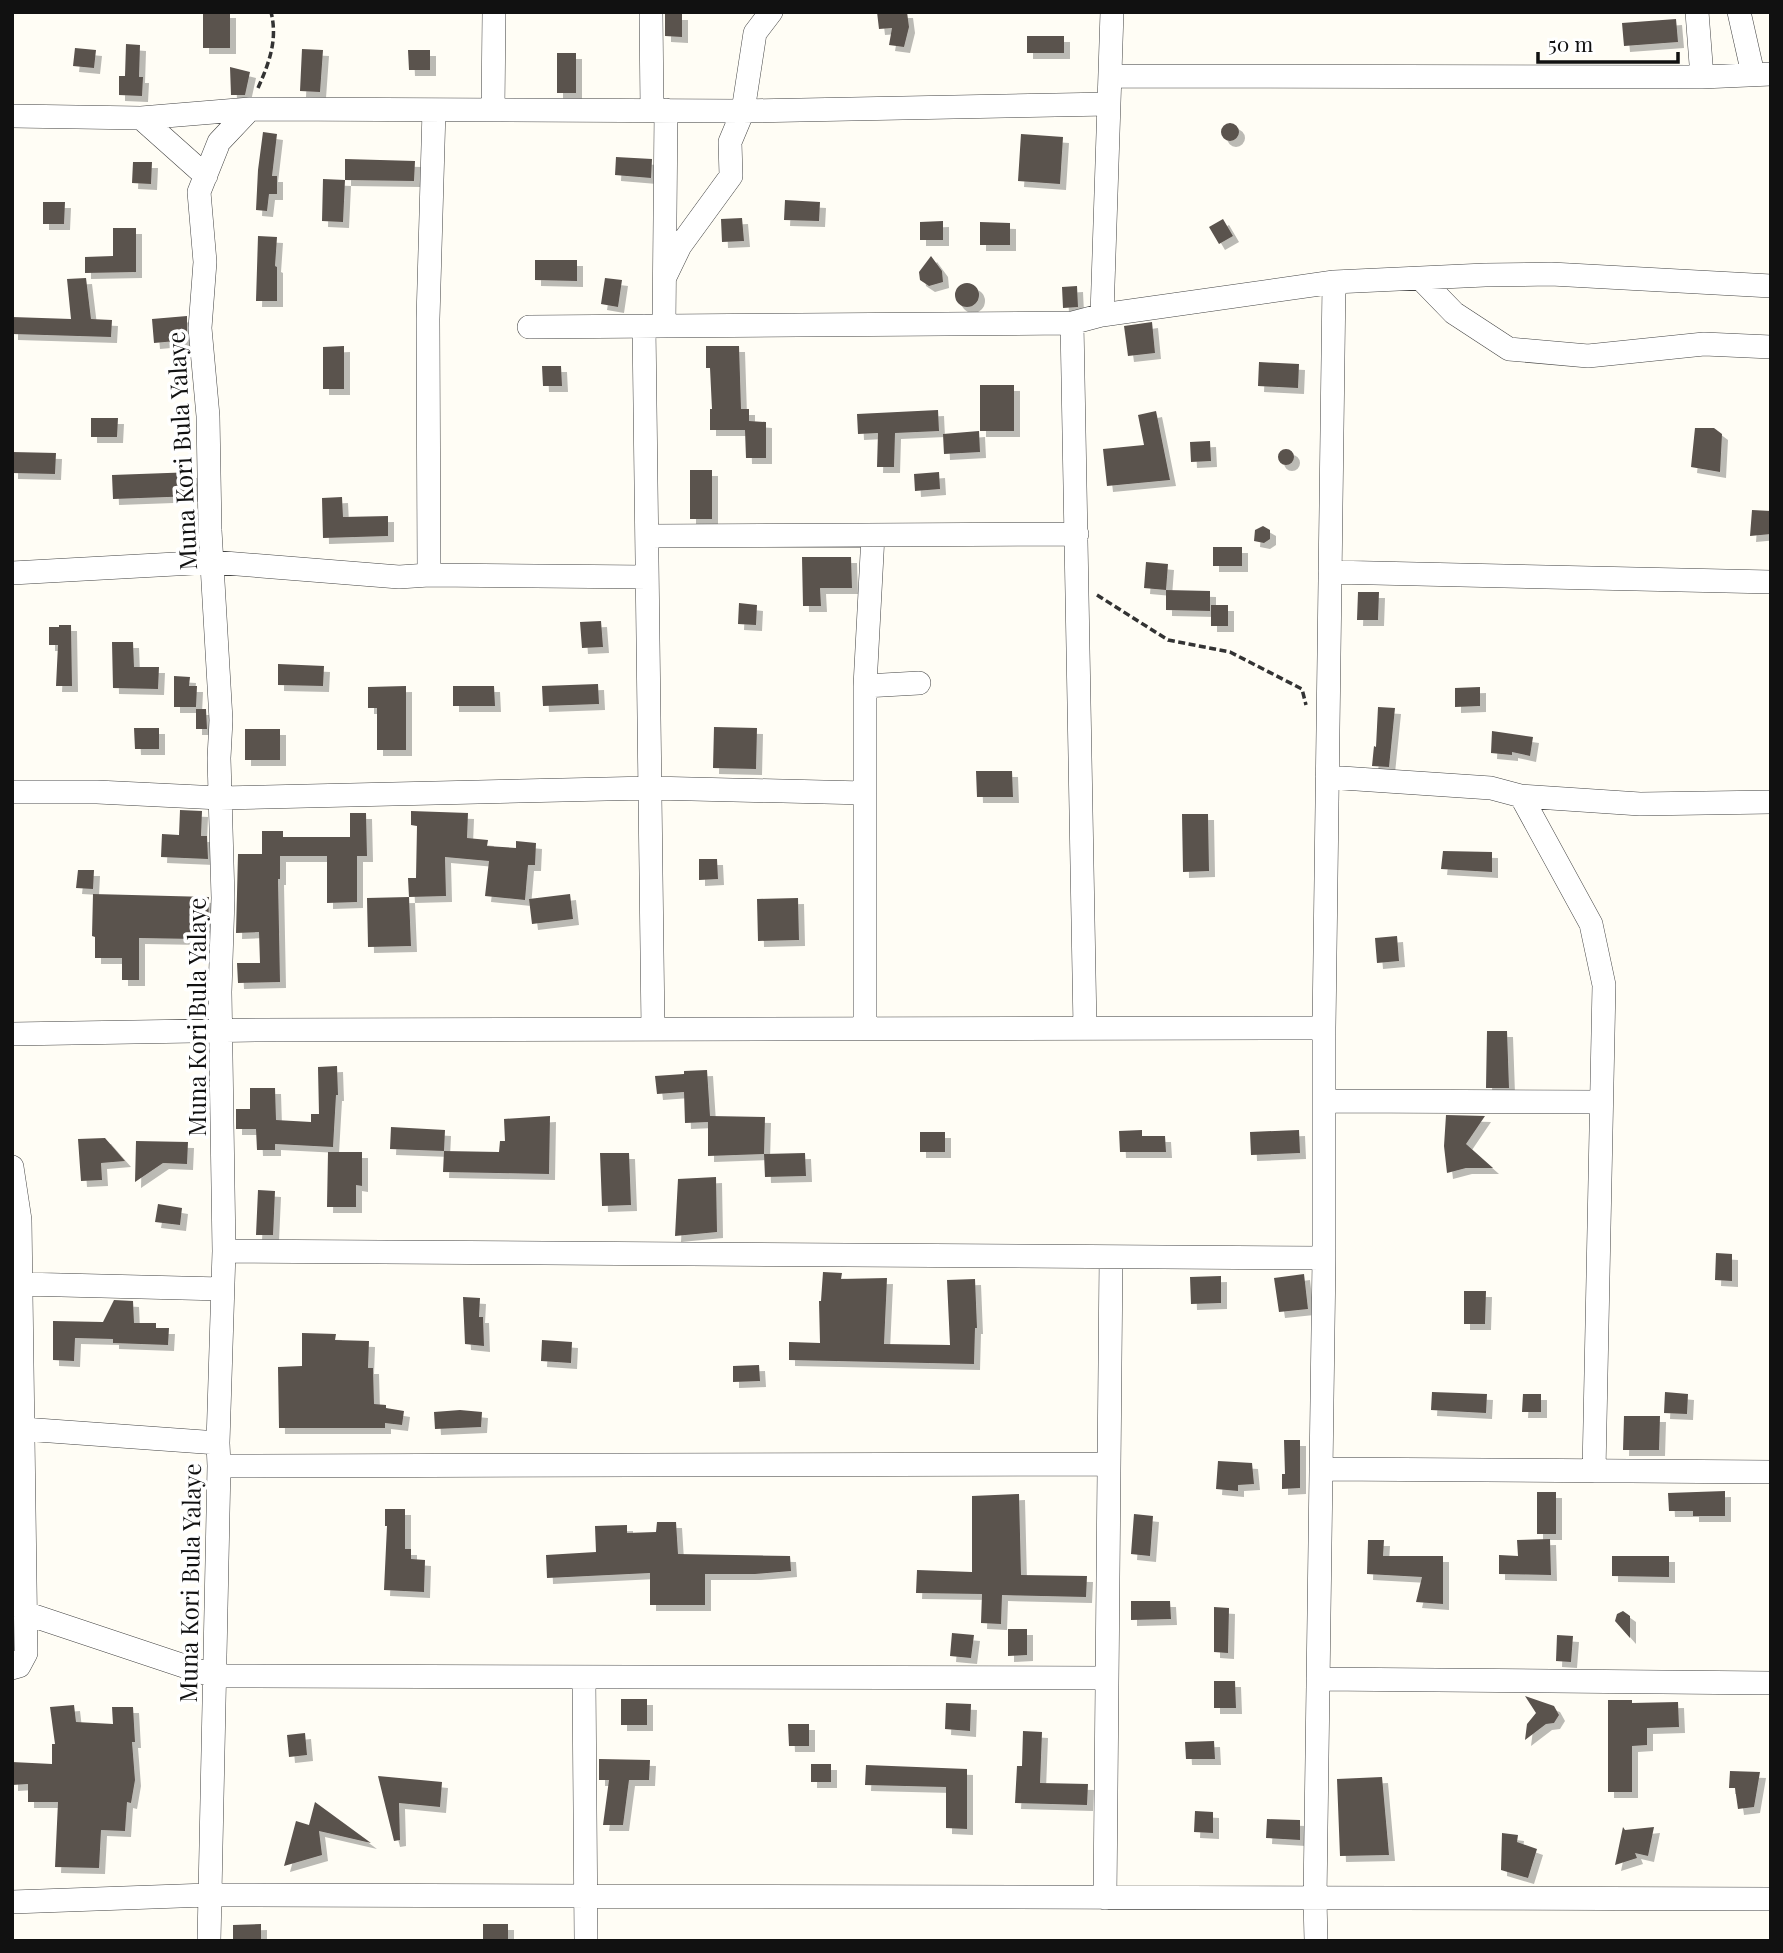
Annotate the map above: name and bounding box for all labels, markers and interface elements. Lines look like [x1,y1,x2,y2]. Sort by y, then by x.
scale bar [1538,21,1678,65]
text: 50 m [1548,29,1594,57]
street label: Muna Kori Bula Yalaye [159,331,203,571]
street label: Muna Kori Bula Yalaye [180,897,212,1137]
street label: Muna Kori Bula Yalaye [171,1463,207,1703]

